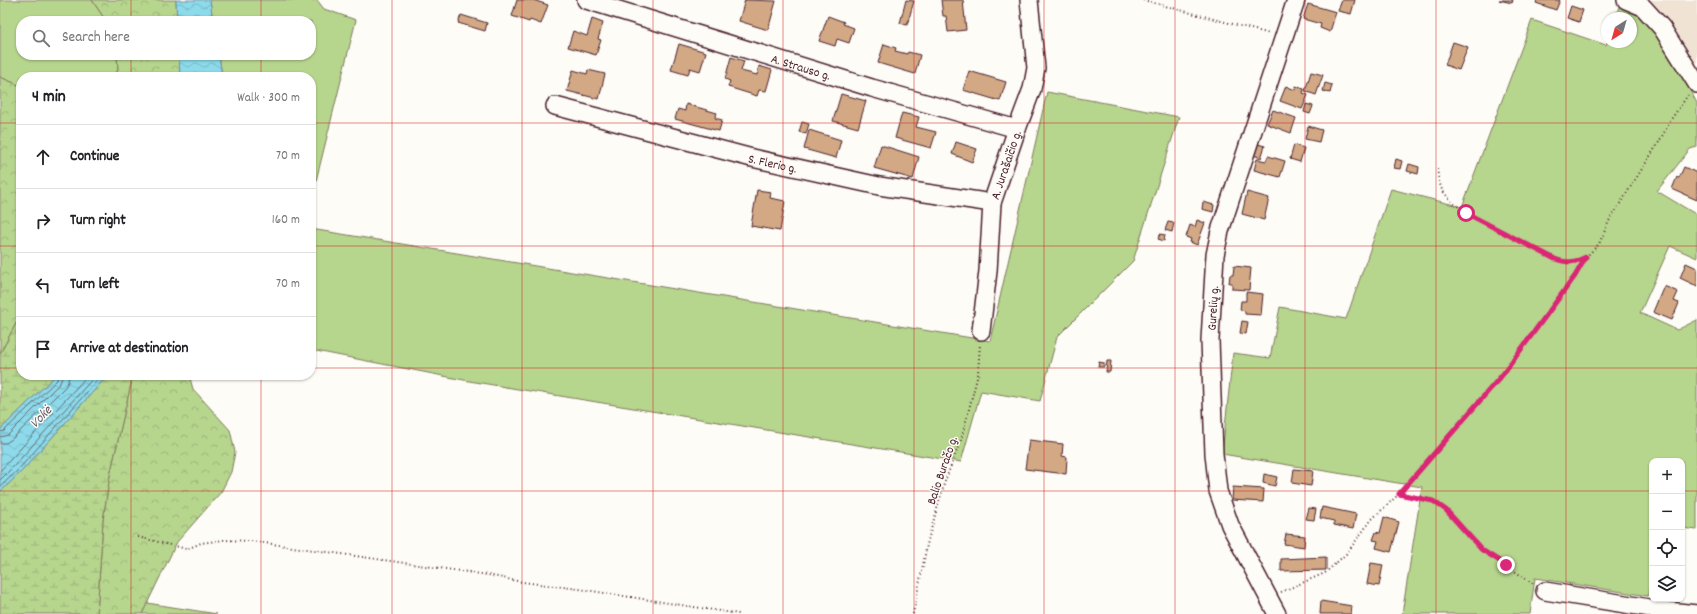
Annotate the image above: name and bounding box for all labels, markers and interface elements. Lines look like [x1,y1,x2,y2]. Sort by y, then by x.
north arrow [1601,12,1637,48]
search box [16,16,316,60]
icon: search [30,27,52,49]
text: Search here [62,27,130,49]
street label: A. Strauso g. [768,50,832,87]
text: 4 min [32,86,66,110]
text: Walk · 300 m [237,89,300,108]
street label: A. Jurašaičio g. [987,128,1028,203]
icon: ahead [32,146,54,168]
text: Continue [70,146,119,168]
text: 70 m [276,147,300,166]
street label: S. Flerio g. [746,150,798,180]
route start [1457,204,1475,222]
icon: right [32,210,54,232]
text: Turn right [70,210,126,232]
text: 160 m [272,211,300,230]
icon: left [32,274,54,296]
text: Turn left [70,274,119,296]
text: 70 m [276,275,300,294]
street label: Gurelių g. [1204,285,1225,331]
icon: arrive [32,338,54,360]
text: Arrive at destination [70,338,188,360]
water label: Vokė [26,401,58,433]
street label: Balio Buračo g. [923,434,964,507]
map controls [1649,458,1685,602]
button: + [1649,458,1685,494]
button: − [1649,494,1685,530]
button: locate [1649,530,1685,566]
route end [1497,556,1515,574]
button: layers [1649,566,1685,602]

